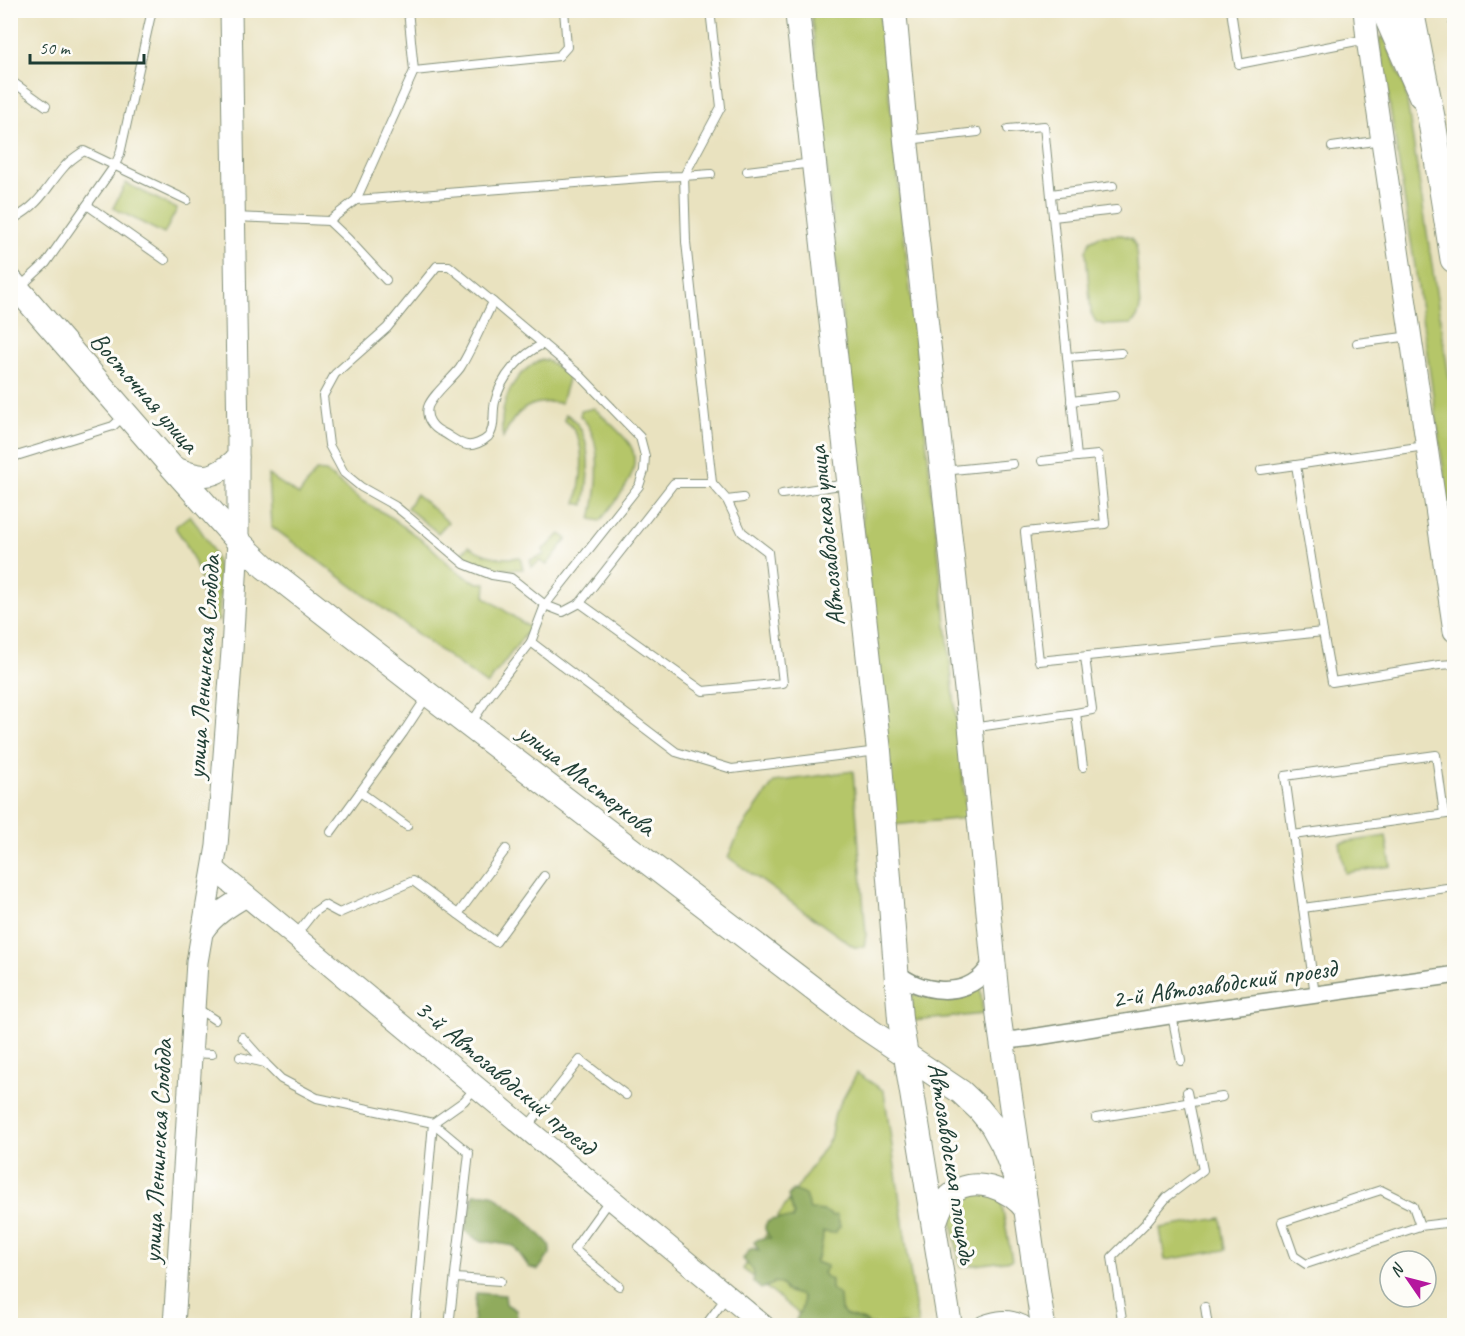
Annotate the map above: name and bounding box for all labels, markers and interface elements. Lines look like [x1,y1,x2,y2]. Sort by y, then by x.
scale bar [30,27,144,65]
text: 50 m [39,37,72,59]
street label: Восточная улица [83,325,207,461]
street label: Автозаводская улица [800,443,852,628]
street label: улица Ленинская Слобода [179,552,228,782]
street label: улица Мастеркова [510,714,663,844]
street label: 2-й Автозаводский проезд [1110,951,1341,1016]
street label: 3-й Автозаводский проезд [408,992,605,1165]
street label: улица Ленинская Слобода [135,1036,180,1266]
street label: Автозаводская площадь [920,1060,985,1268]
north arrow [1378,1249,1438,1309]
text: N [1385,1259,1409,1281]

